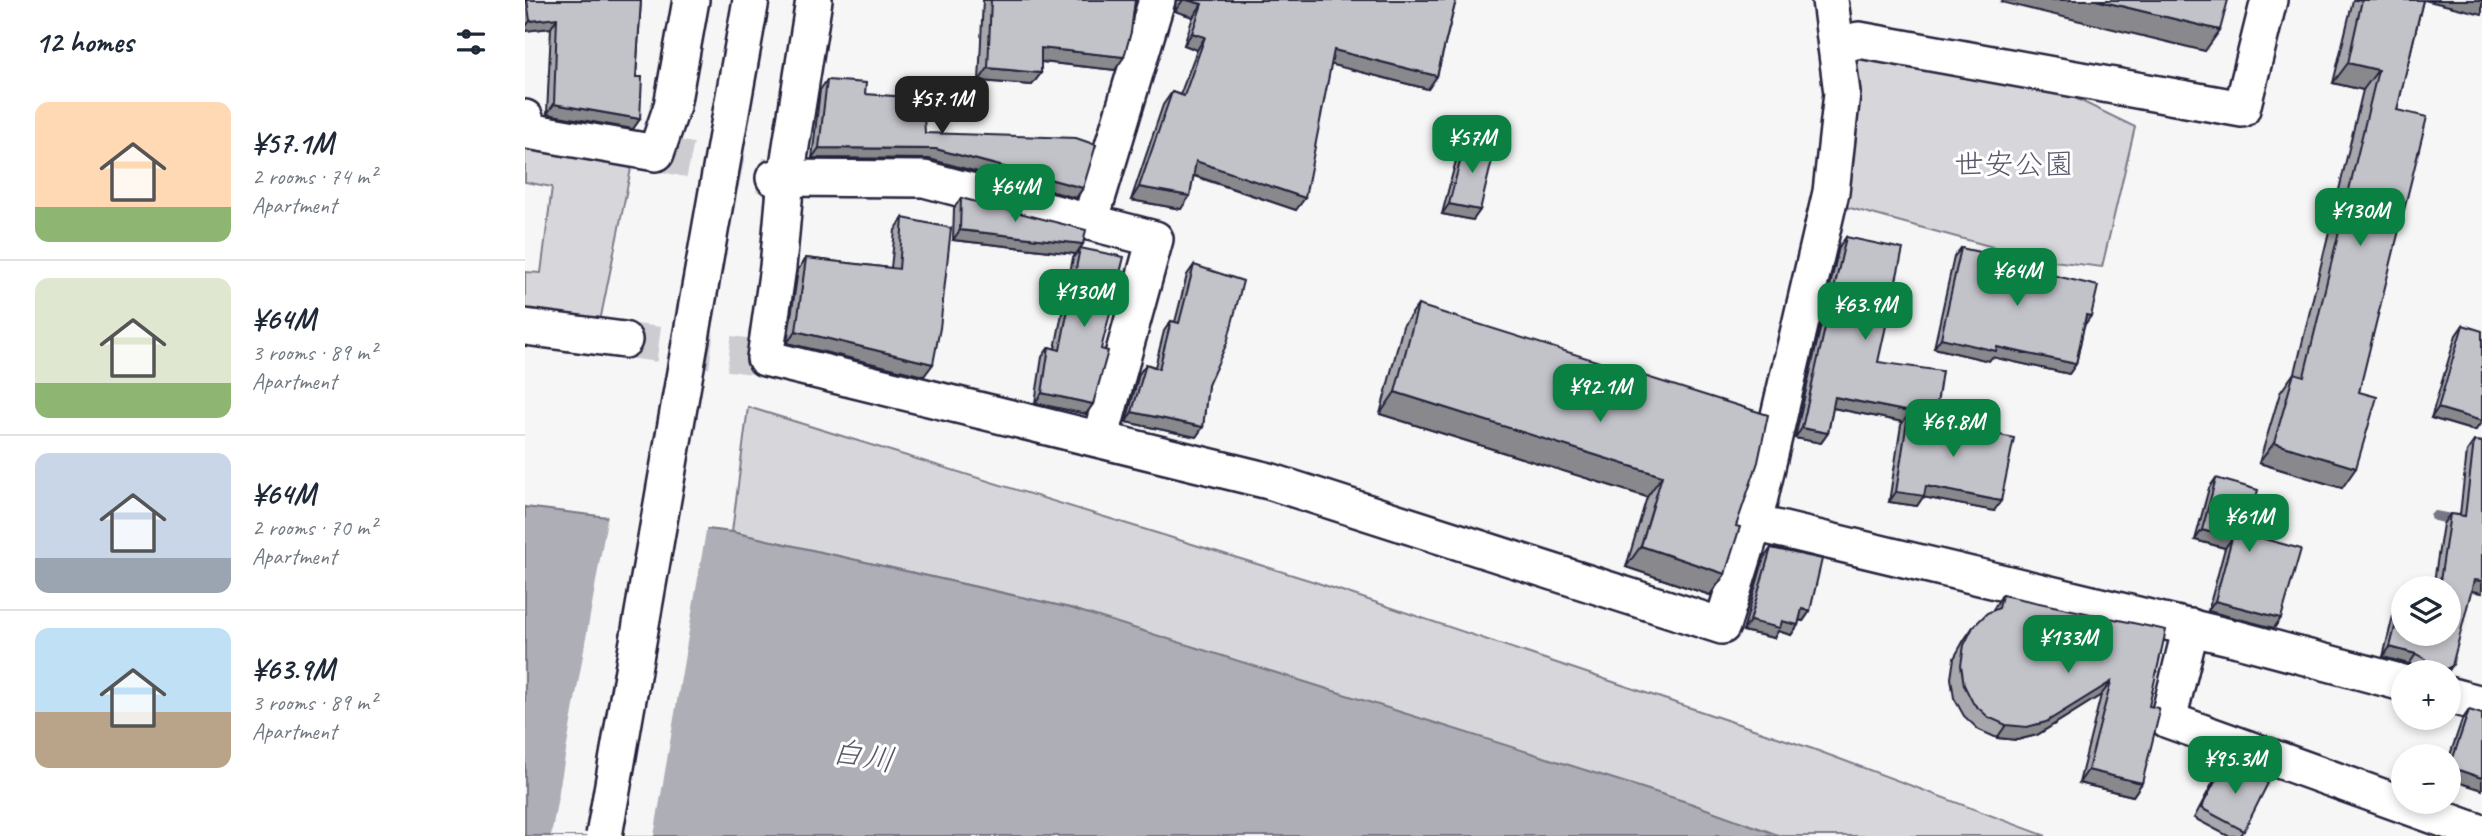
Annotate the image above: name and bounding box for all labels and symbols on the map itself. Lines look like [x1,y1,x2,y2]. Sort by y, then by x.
pin: ¥57.1M [885,76,999,136]
pin: ¥57M [1431,116,1513,175]
park label: 世安公園 [1954,145,2074,183]
pin: ¥64M [974,164,1056,224]
pin: ¥130M [2311,188,2409,248]
pin: ¥64M [1976,248,2058,308]
pin: ¥130M [1035,270,1133,329]
pin: ¥63.9M [1808,282,1922,342]
pin: ¥92.1M [1543,364,1657,424]
pin: ¥69.8M [1896,400,2010,459]
pin: ¥61M [2208,494,2290,554]
pin: ¥133M [2019,616,2117,675]
water label: 白川 [828,731,898,781]
pin: ¥95.3M [2178,736,2292,796]

